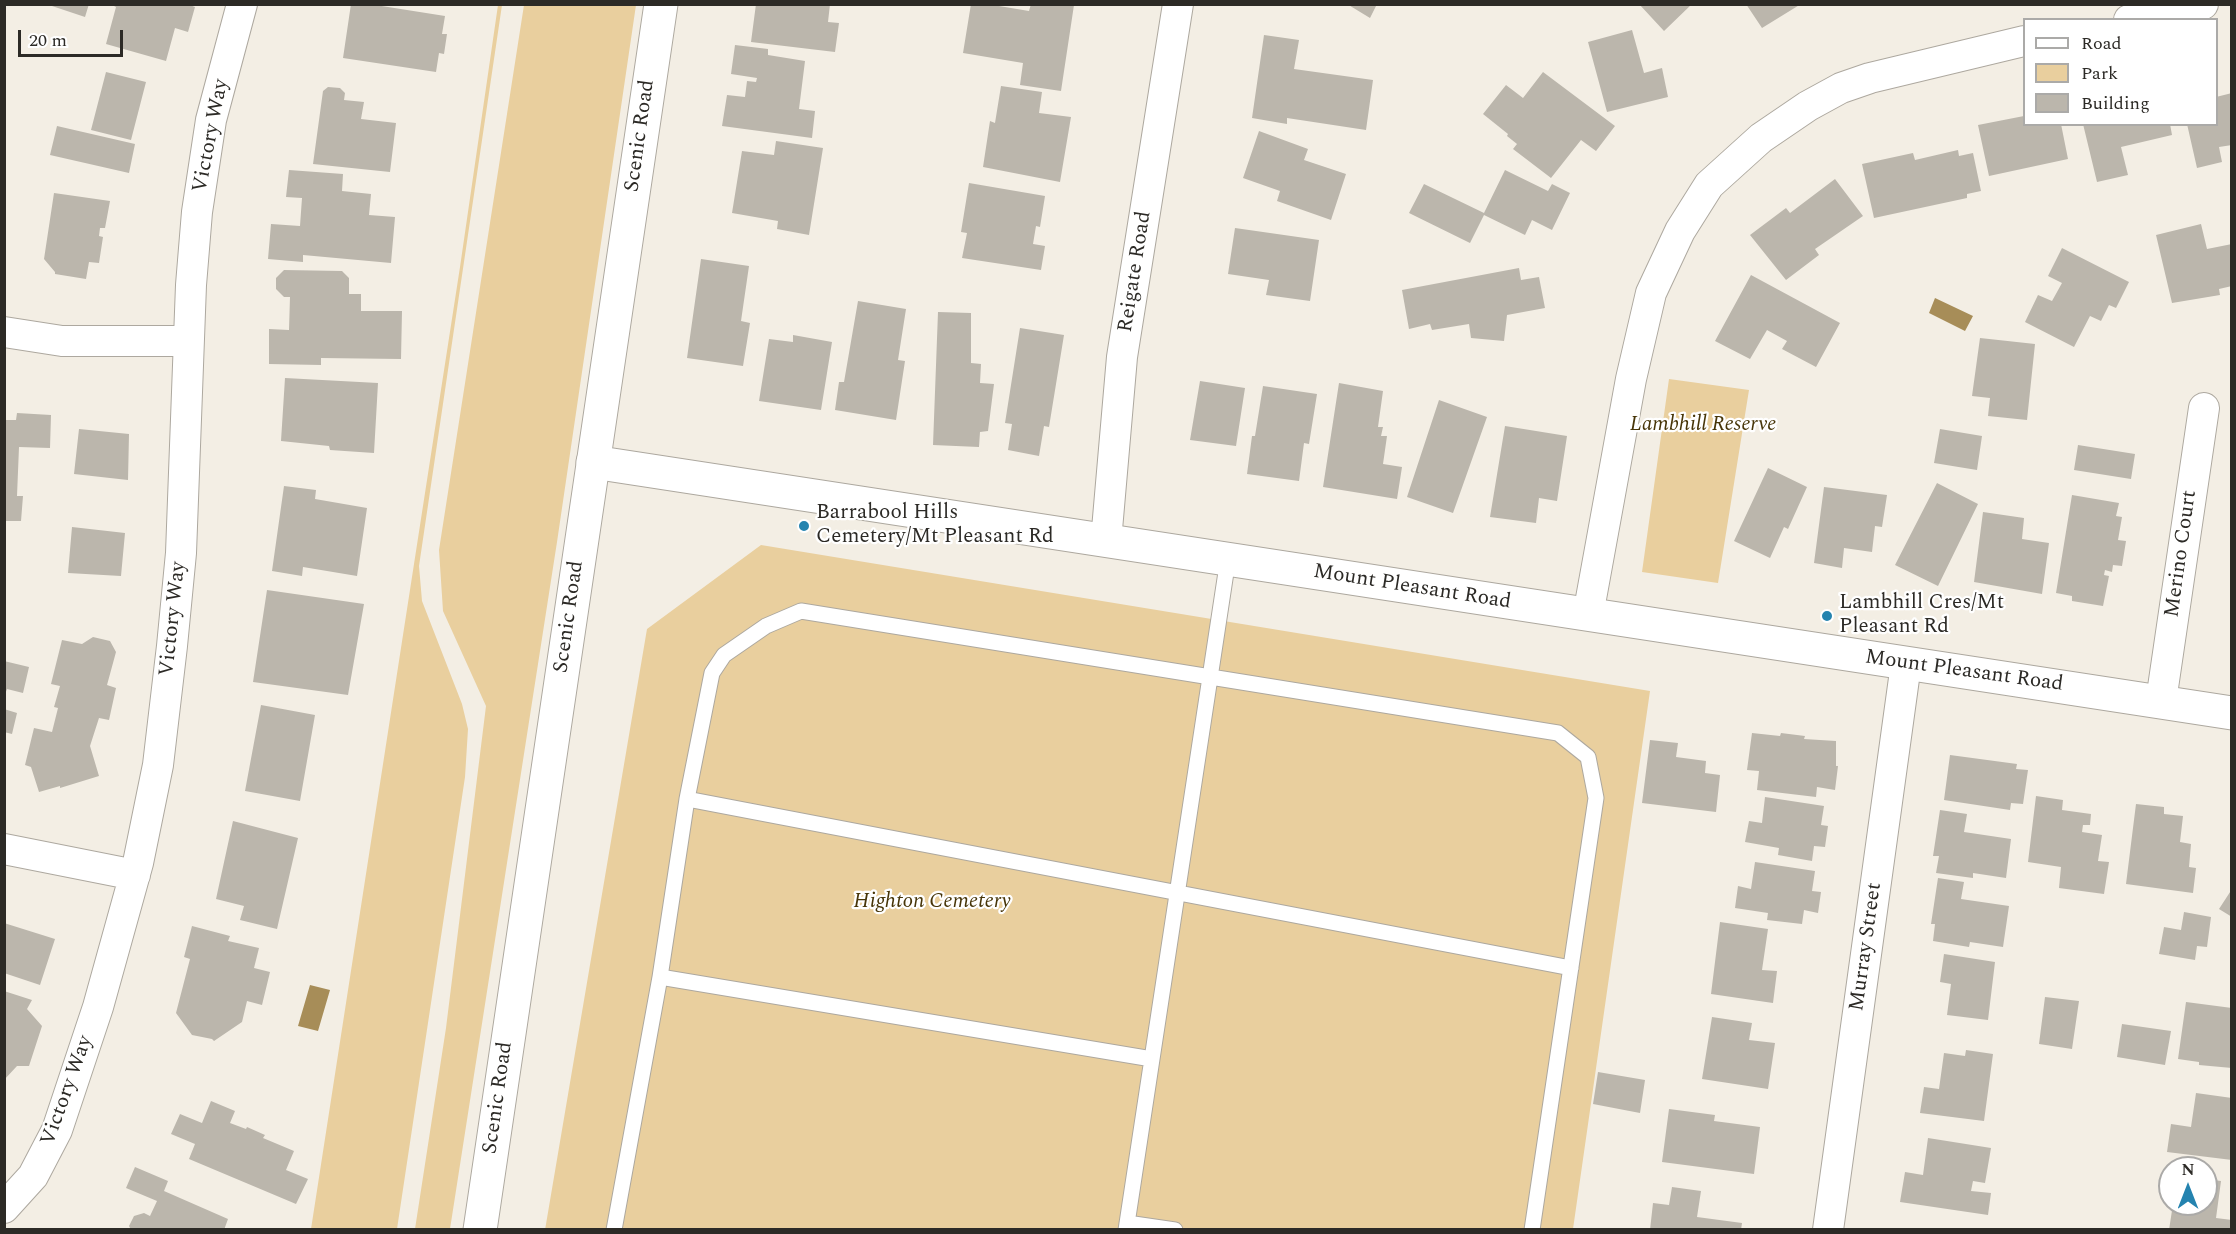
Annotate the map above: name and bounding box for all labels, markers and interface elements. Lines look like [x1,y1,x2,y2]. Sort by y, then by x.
scale bar [21,18,126,56]
legend [2023,18,2218,126]
text: 20 m [29,27,67,54]
text: Road [2081,30,2122,57]
text: Park [2081,60,2118,87]
street label: Victory Way [189,77,235,195]
street label: Scenic Road [621,78,661,194]
text: Building [2081,90,2150,117]
street label: Reigate Road [1114,210,1158,334]
park label: Lambhill Reserve [1630,413,1776,439]
street label: Merino Court [2161,489,2203,619]
place label: Barrabool Hills Cemetery/Mt Pleasant Rd [816,501,1054,551]
marker: Barrabool Hills Cemetery/Mt Pleasant Rd [797,519,811,533]
street label: Scenic Road [550,559,590,675]
street label: Victory Way [155,560,193,678]
street label: Mount Pleasant Road [1311,560,1513,616]
place label: Lambhill Cres/Mt Pleasant Rd [1839,591,2004,641]
marker: Lambhill Cres/Mt Pleasant Rd [1820,609,1834,623]
street label: Mount Pleasant Road [1863,646,2065,698]
street label: Murray Street [1846,881,1888,1013]
park label: Highton Cemetery [853,890,1011,916]
street label: Victory Way [36,1033,100,1149]
street label: Scenic Road [479,1040,519,1156]
north arrow [2158,1156,2218,1216]
text: N [2181,1158,2195,1182]

